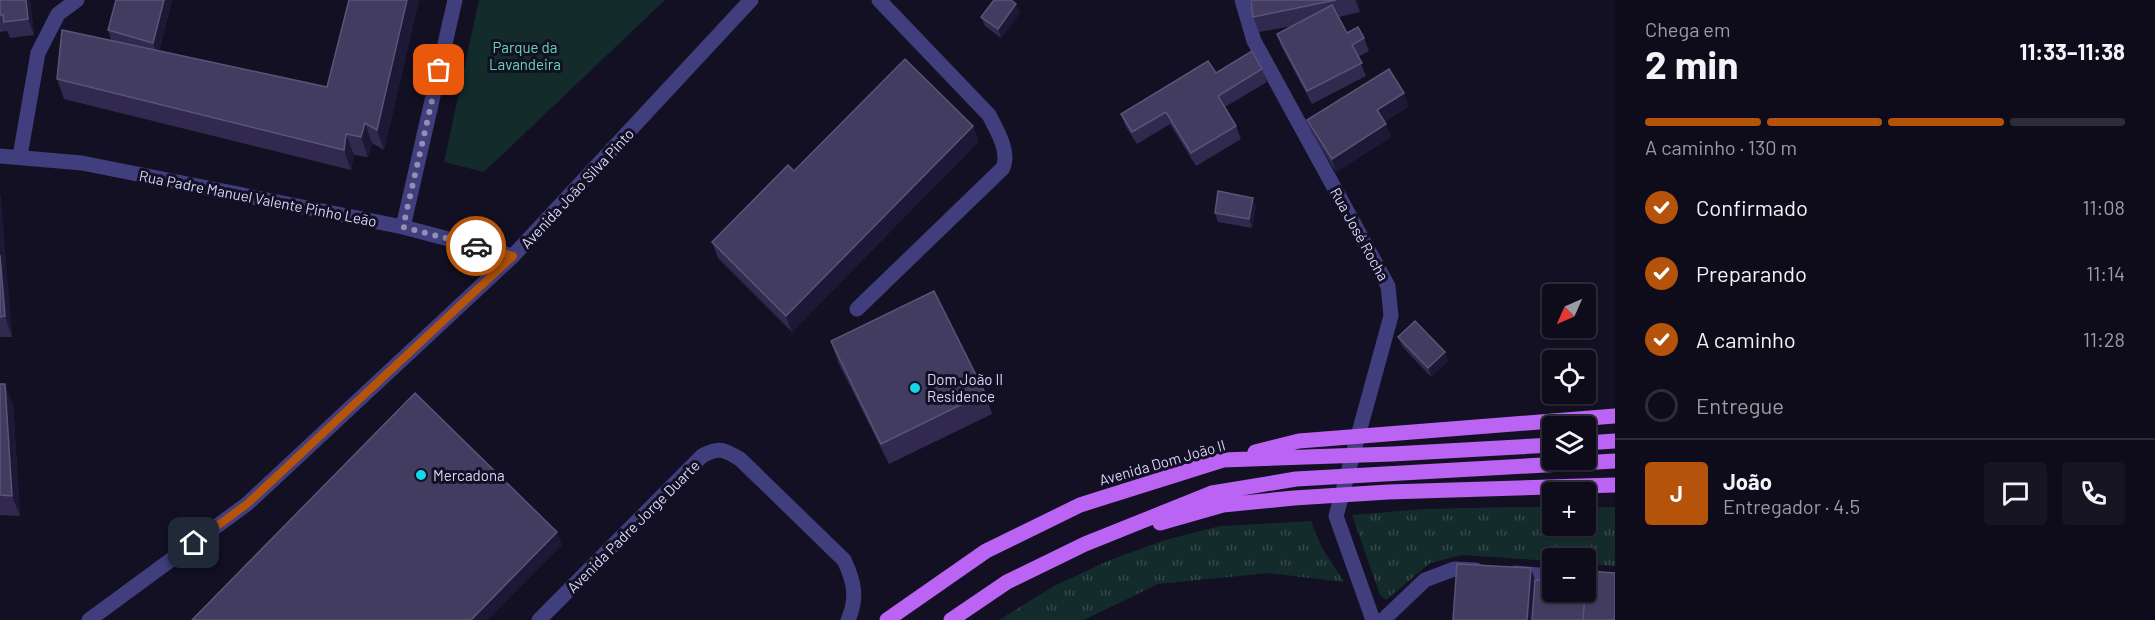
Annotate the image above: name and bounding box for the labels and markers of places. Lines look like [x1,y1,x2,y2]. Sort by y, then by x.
pin [413,44,464,95]
place label: Dom João II Residence [927,370,1003,405]
marker: Dom João II Residence [908,381,922,395]
place label: Mercadona [433,466,505,484]
marker: Mercadona [414,468,428,482]
pin [168,517,219,568]

